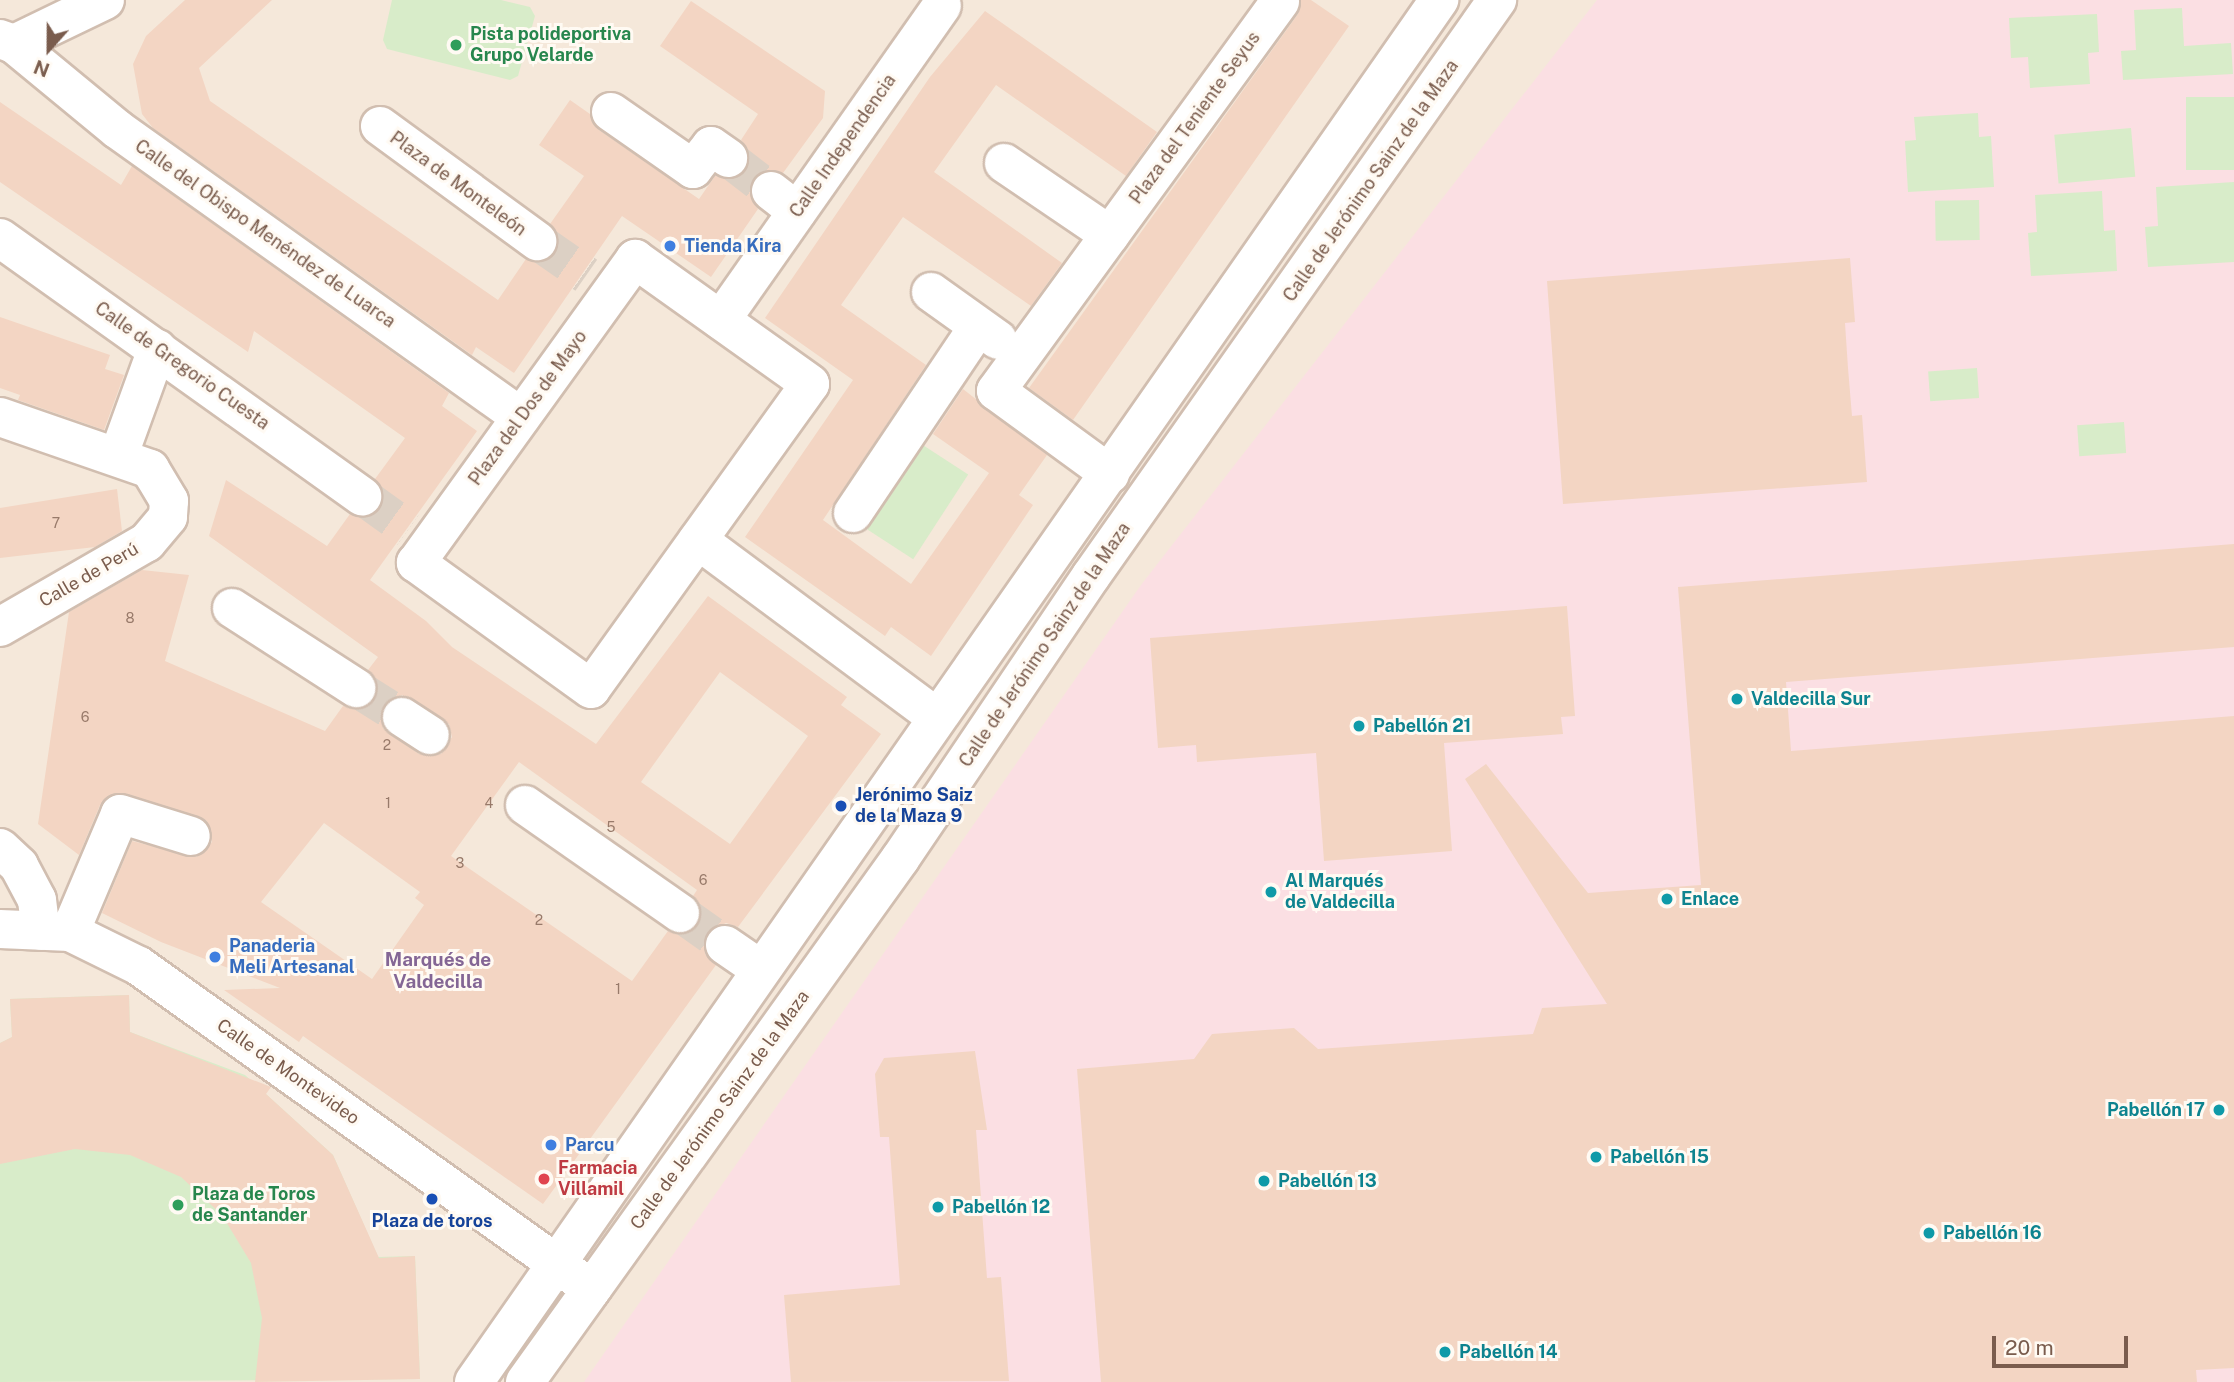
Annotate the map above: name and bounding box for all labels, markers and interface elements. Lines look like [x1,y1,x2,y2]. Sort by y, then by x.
north arrow [14,14,84,84]
place label: Pista polideportiva Grupo Velarde [470,24,631,66]
street label: Plaza del Teniente Seyus [1125,28,1265,208]
marker: Pista polideportiva Grupo Velarde [448,37,464,53]
text: N [31,56,52,82]
street label: Calle de Jerónimo Sainz de la Maza [1279,56,1463,306]
street label: Calle Independencia [785,70,901,222]
street label: Plaza de Monteleón [385,127,531,241]
street label: Calle del Obispo Menéndez de Luarca [130,135,400,333]
place label: Tienda Kira [684,235,781,257]
marker: Tienda Kira [662,238,678,254]
street label: Calle de Gregorio Cuesta [90,297,274,435]
street label: Plaza del Dos de Mayo [464,326,592,490]
house number: 7 [52,515,60,531]
street label: Calle de Jerónimo Sainz de la Maza [955,518,1135,772]
street label: Calle de Perú [35,538,143,612]
house number: 8 [125,610,135,626]
place label: Valdecilla Sur [1751,688,1871,710]
marker: Valdecilla Sur [1729,691,1745,707]
house number: 6 [81,709,89,725]
place label: Pabellón 21 [1373,715,1471,737]
marker: Pabellón 21 [1351,718,1367,734]
house number: 2 [383,737,391,753]
place label: Jerónimo Saiz de la Maza 9 [855,785,973,828]
house number: 1 [385,795,391,811]
house number: 4 [485,795,493,811]
marker: Jerónimo Saiz de la Maza 9 [833,798,849,814]
house number: 5 [607,819,615,835]
house number: 3 [456,855,464,871]
place label: Al Marqués de Valdecilla [1285,871,1395,914]
house number: 6 [699,872,707,888]
marker: Al Marqués de Valdecilla [1263,884,1279,900]
place label: Enlace [1681,888,1739,910]
marker: Enlace [1659,891,1675,907]
house number: 2 [535,912,543,928]
place label: Panaderia Meli Artesanal [229,936,355,978]
marker: Panaderia Meli Artesanal [207,949,223,965]
district label: Marqués de Valdecilla [385,949,491,993]
house number: 1 [615,981,621,997]
street label: Calle de Jerónimo Sainz de la Maza [626,986,814,1234]
street label: Calle de Montevideo [212,1014,364,1130]
place label: Pabellón 17 [2107,1099,2205,1121]
marker: Pabellón 17 [2211,1102,2227,1118]
place label: Parcu [565,1134,615,1156]
marker: Parcu [543,1137,559,1153]
place label: Pabellón 15 [1610,1146,1709,1168]
marker: Pabellón 15 [1588,1149,1604,1165]
place label: Farmacia Villamil [558,1158,638,1200]
place label: Pabellón 13 [1278,1170,1377,1192]
marker: Farmacia Villamil [536,1171,552,1187]
marker: Pabellón 13 [1256,1173,1272,1189]
place label: Plaza de Toros de Santander [192,1184,316,1226]
marker: Plaza de toros [424,1191,440,1207]
place label: Pabellón 12 [952,1196,1050,1218]
marker: Plaza de Toros de Santander [170,1197,186,1213]
marker: Pabellón 12 [930,1199,946,1215]
place label: Plaza de toros [371,1210,493,1232]
place label: Pabellón 16 [1943,1222,2042,1244]
marker: Pabellón 16 [1921,1225,1937,1241]
scale bar [1996,1322,2132,1366]
text: 20 m [2005,1335,2054,1360]
place label: Pabellón 14 [1459,1341,1558,1363]
marker: Pabellón 14 [1437,1344,1453,1360]

